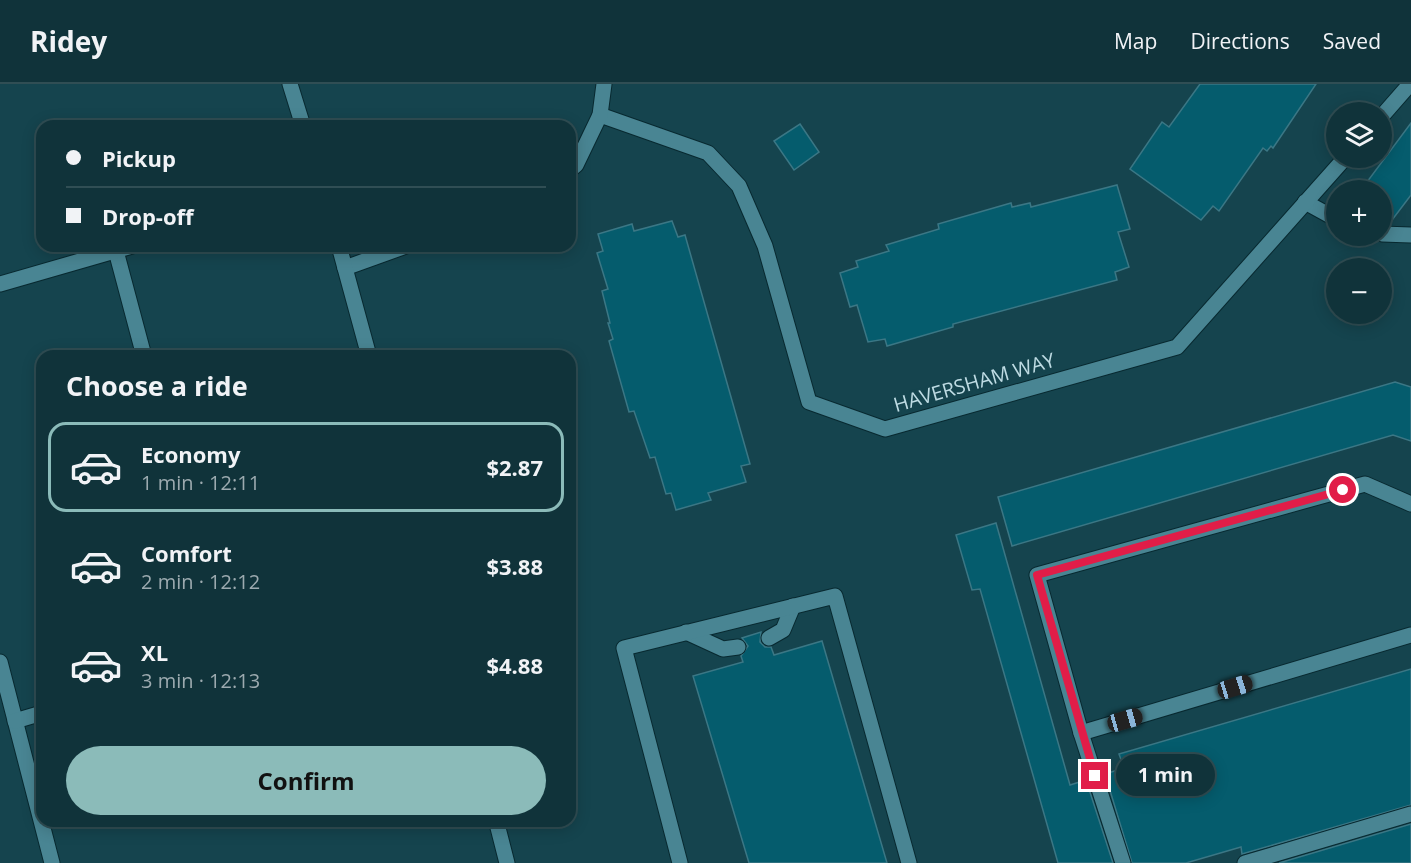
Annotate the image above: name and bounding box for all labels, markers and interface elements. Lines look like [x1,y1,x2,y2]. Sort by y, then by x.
text: Ridey [30,22,107,60]
text: Map [1114,27,1157,55]
text: Directions [1190,27,1290,55]
text: Saved [1323,27,1381,55]
map controls [1326,102,1392,324]
button: layers [1326,102,1392,168]
text: Pickup [102,143,176,173]
button: + [1326,180,1392,246]
text: Drop-off [102,201,194,231]
button: − [1326,258,1392,324]
street label: HAVERSHAM WAY [890,346,1059,418]
text: Choose a ride [66,367,248,404]
text: Economy [141,439,240,469]
icon: car [69,440,123,494]
text: $2.87 [486,452,543,482]
text: 1 min · 12:11 [141,469,260,496]
route start [1329,476,1356,503]
text: Comfort [141,538,232,568]
icon: car [69,539,123,593]
text: $3.88 [486,551,543,581]
text: 2 min · 12:12 [141,568,260,595]
text: XL [141,637,168,667]
icon: car [69,638,123,692]
text: $4.88 [486,650,543,680]
text: 3 min · 12:13 [141,667,260,694]
car [1215,673,1255,701]
car [1105,706,1145,734]
button: Confirm [66,746,546,815]
callout: 1 min [1116,755,1215,797]
text: 1 min [1138,761,1193,788]
route end [1081,762,1108,789]

